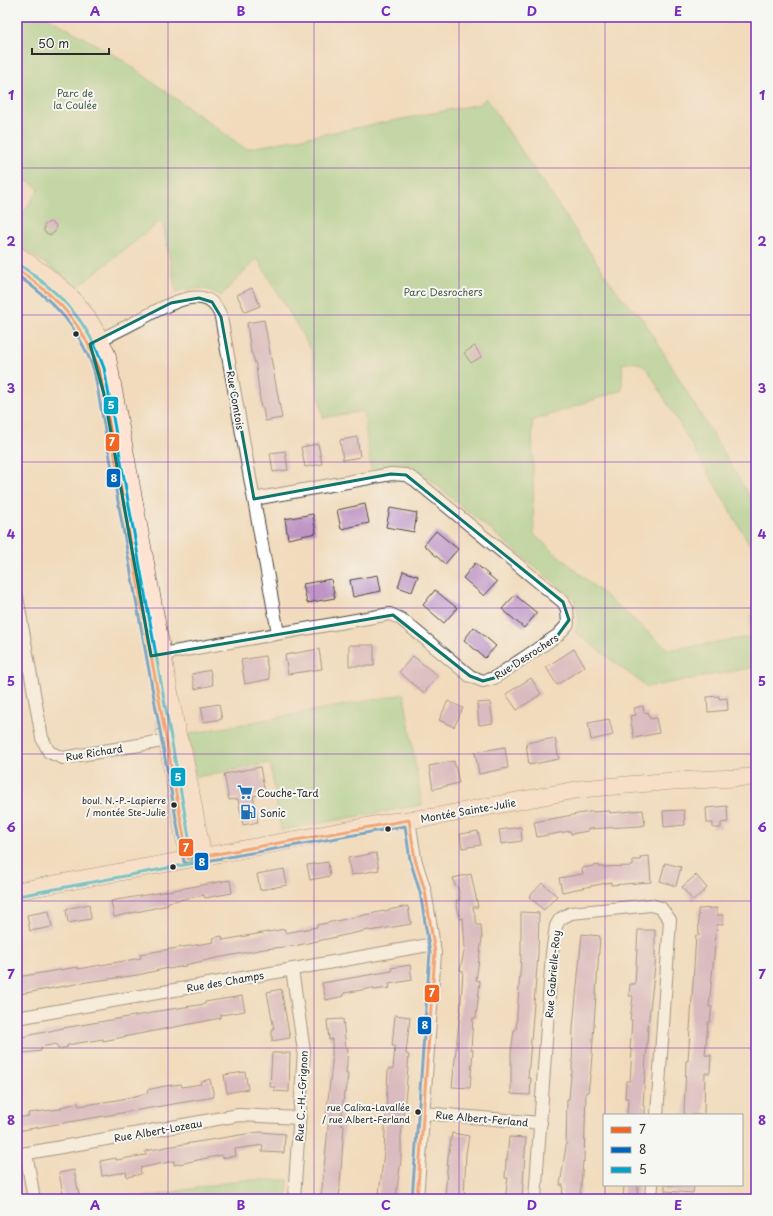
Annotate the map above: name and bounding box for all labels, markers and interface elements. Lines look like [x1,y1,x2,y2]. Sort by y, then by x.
text: A [90,1,100,20]
text: B [237,1,246,20]
text: C [381,1,391,20]
text: D [527,1,537,20]
text: E [674,1,682,20]
scale bar [32,30,109,56]
text: 50 m [38,34,69,52]
text: 1 [8,85,14,104]
park label: Parc de la Coulée [53,85,97,112]
text: 1 [759,85,765,104]
text: 2 [6,231,16,250]
text: 2 [757,231,767,250]
park label: Parc Desrochers [403,284,483,299]
unlabelled marker [71,329,81,339]
street label: Rue Comtois [223,369,249,431]
text: 3 [7,378,16,397]
text: 3 [758,378,767,397]
line badge: 5 [103,396,119,415]
text: 5 [107,396,115,413]
line badge: 7 [105,433,120,452]
text: 7 [109,433,116,450]
line badge: 8 [106,468,121,488]
text: 8 [111,469,118,486]
text: 4 [7,524,16,543]
text: 4 [758,524,767,543]
street label: Rue Desrochers [491,629,561,682]
text: 5 [7,671,15,690]
text: 5 [758,671,766,690]
street label: Rue Richard [64,740,124,764]
line badge: 5 [170,767,186,787]
text: 5 [174,768,182,785]
supermarket icon: Couche-Tard [236,783,254,801]
place label: Couche-Tard [257,785,319,800]
place label: boul. N.-P.-Lapierre / montée Ste-Julie [82,793,166,819]
street label: Montée Sainte-Julie [419,794,517,826]
marker: boul. N.-P.-Lapierre / montée Ste-Julie [169,800,179,810]
fuel station icon: Sonic [239,803,257,821]
place label: Sonic [260,805,286,820]
text: 6 [6,817,16,836]
text: 6 [757,817,767,836]
unlabelled marker [383,824,393,834]
line badge: 7 [178,838,194,857]
text: 7 [183,839,190,856]
line badge: 8 [194,852,209,871]
text: 8 [199,853,206,870]
unlabelled marker [168,862,178,872]
street label: Rue Gabrielle-Roy [541,930,564,1019]
text: 7 [7,964,15,983]
text: 7 [758,964,766,983]
street label: Rue des Champs [185,967,265,995]
line badge: 7 [424,984,440,1003]
text: 7 [429,984,436,1001]
line badge: 8 [417,1016,432,1035]
text: 8 [422,1016,429,1033]
street label: Rue C.-H.-Grignon [291,1050,311,1142]
place label: rue Calixa-Lavallée / rue Albert-Ferland [322,1100,410,1126]
street label: Rue Albert-Ferland [435,1106,529,1130]
marker: rue Calixa-Lavallée / rue Albert-Ferland [413,1107,423,1117]
text: 8 [7,1110,15,1129]
text: 8 [758,1110,766,1129]
legend [603,1114,743,1186]
street label: Rue Albert-Lozeau [113,1115,203,1145]
text: 7 [639,1120,646,1138]
text: 8 [639,1140,647,1158]
text: 5 [639,1160,647,1178]
text: A [90,1195,100,1214]
text: B [237,1195,246,1214]
text: C [381,1195,391,1214]
text: D [527,1195,537,1214]
text: E [674,1195,682,1214]

